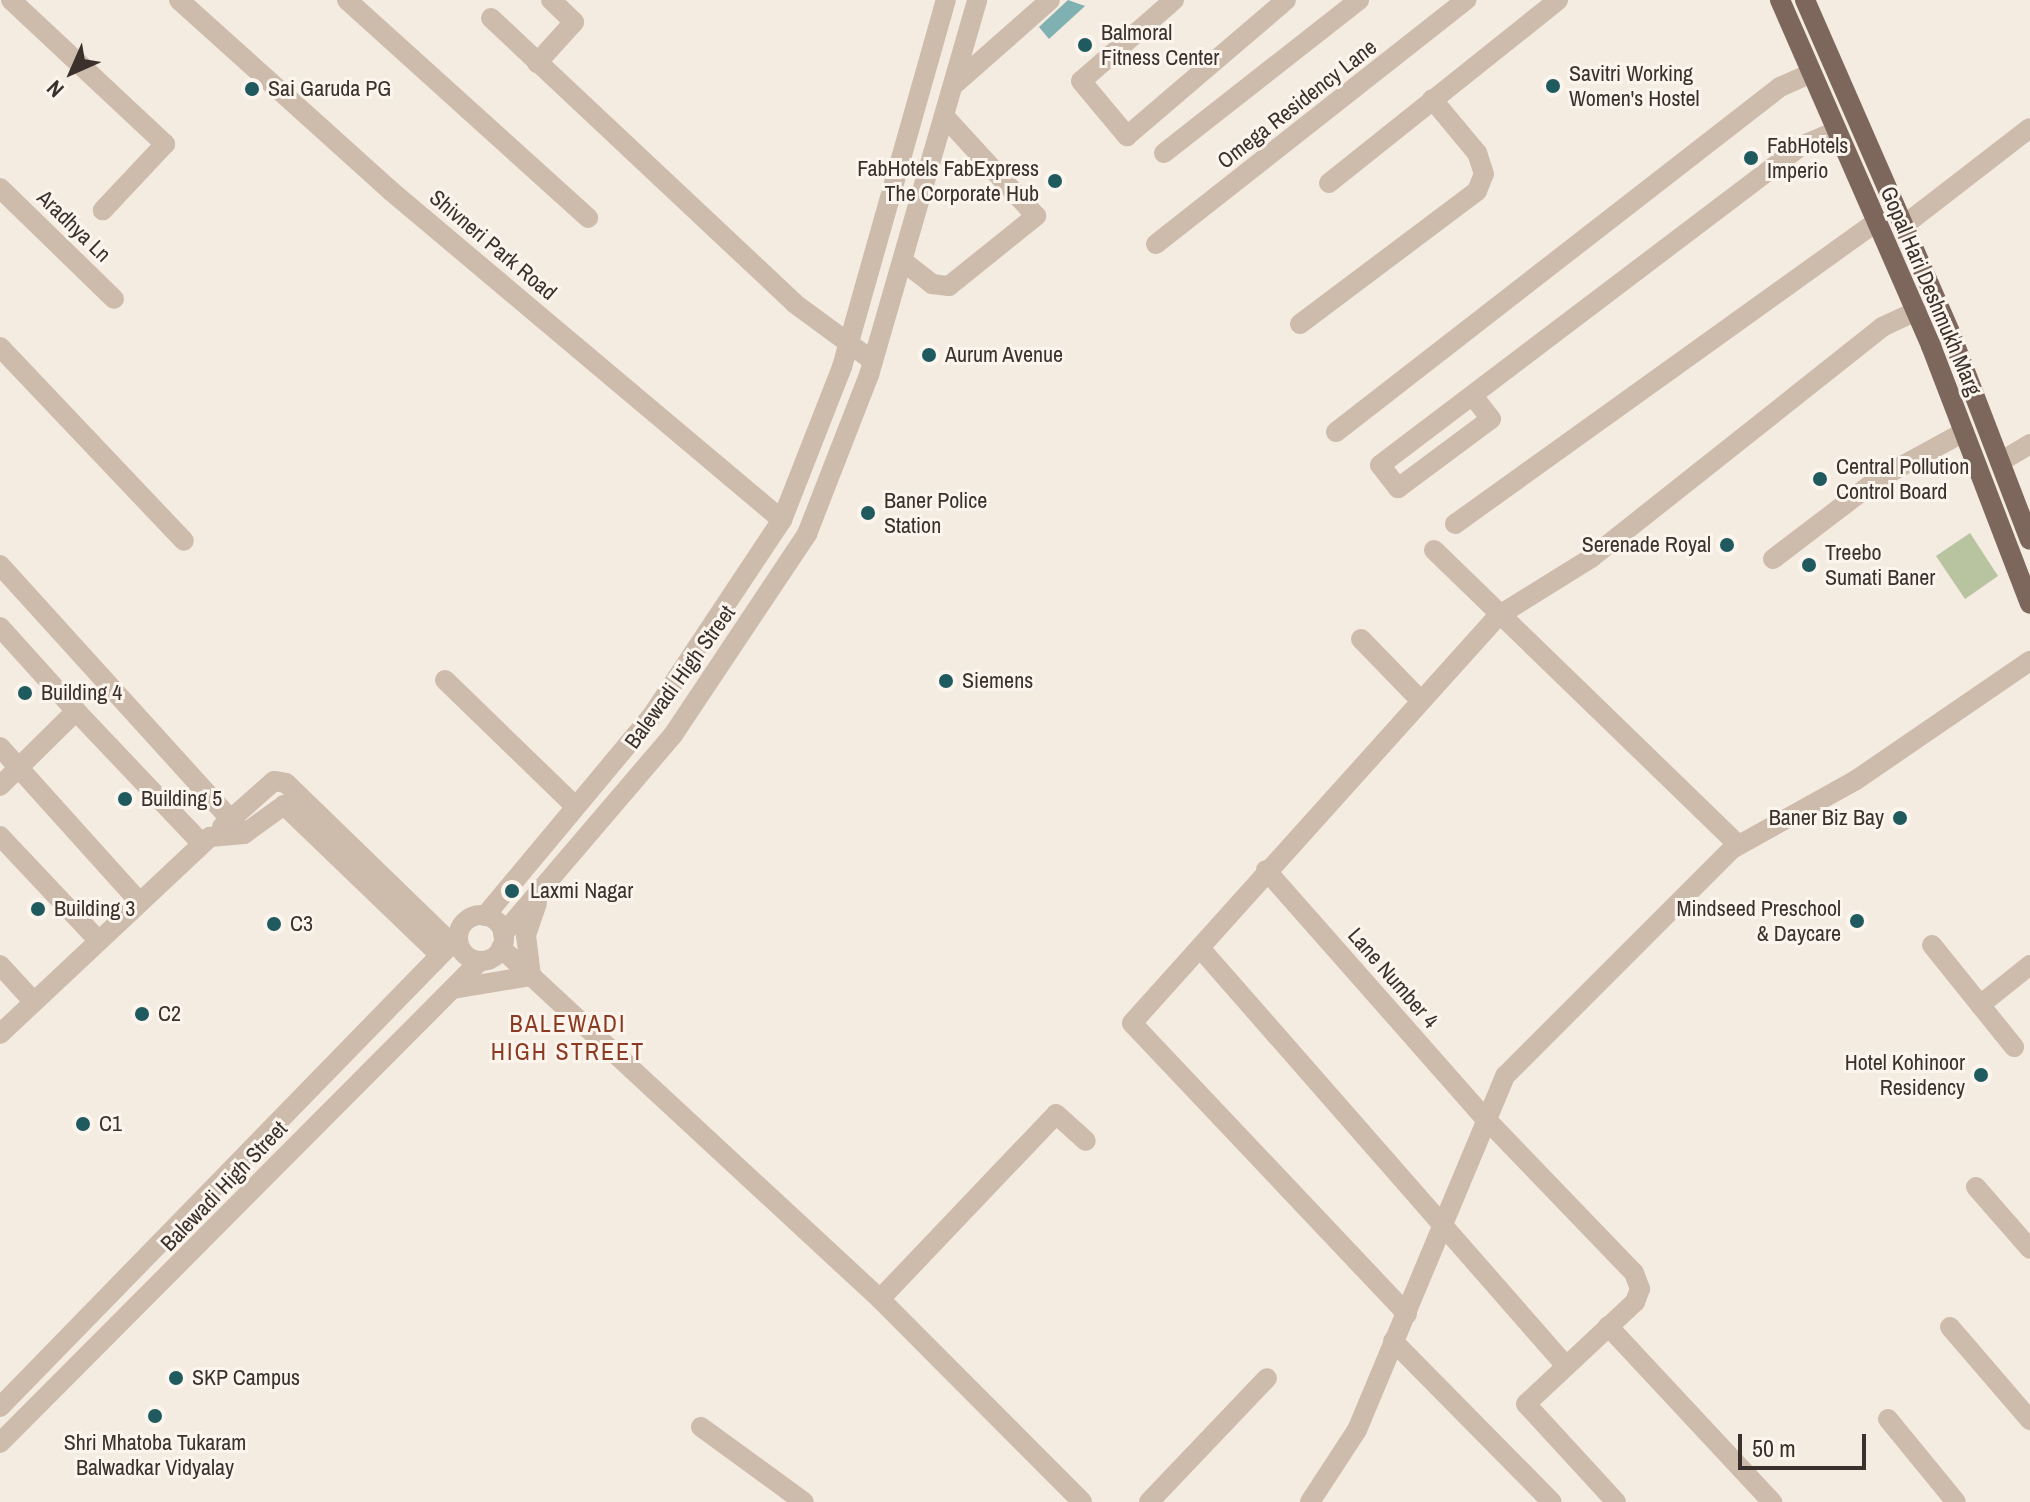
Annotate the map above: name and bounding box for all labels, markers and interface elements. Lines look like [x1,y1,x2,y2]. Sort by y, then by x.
place label: Balmoral Fitness Center [1101,19,1219,70]
north arrow [32,32,112,112]
street label: Omega Residency Lane [1212,34,1382,174]
marker: Balmoral Fitness Center [1076,36,1094,54]
place label: Savitri Working Women's Hostel [1569,60,1699,112]
text: N [40,74,70,104]
place label: Sai Garuda PG [268,76,391,102]
marker: Savitri Working Women's Hostel [1544,77,1562,95]
marker: Sai Garuda PG [243,80,261,98]
place label: FabHotels Imperio [1767,132,1848,184]
marker: FabHotels Imperio [1742,149,1760,167]
place label: FabHotels FabExpress The Corporate Hub [857,155,1039,206]
marker: FabHotels FabExpress The Corporate Hub [1046,172,1064,190]
street label: Gopal Hari Deshmukh Marg [1875,182,1987,400]
street label: Aradhya Ln [32,184,116,268]
street label: Shivneri Park Road [424,184,562,306]
place label: Aurum Avenue [945,342,1064,368]
marker: Aurum Avenue [920,346,938,364]
place label: Central Pollution Control Board [1836,453,1969,504]
marker: Central Pollution Control Board [1811,470,1829,488]
place label: Baner Police Station [884,487,987,538]
marker: Baner Police Station [859,504,877,522]
place label: Serenade Royal [1582,532,1711,558]
marker: Serenade Royal [1718,536,1736,554]
place label: Treebo Sumati Baner [1825,539,1935,590]
marker: Treebo Sumati Baner [1800,556,1818,574]
street label: Balewadi High Street [619,600,741,754]
place label: Siemens [962,668,1033,694]
marker: Siemens [937,672,955,690]
place label: Building 4 [41,680,122,706]
marker: Building 4 [16,684,34,702]
place label: Building 5 [141,786,222,812]
marker: Building 5 [116,790,134,808]
place label: Baner Biz Bay [1769,805,1884,831]
marker: Baner Biz Bay [1891,809,1909,827]
place label: Laxmi Nagar [530,878,633,904]
marker: Laxmi Nagar [501,880,523,902]
place label: Mindseed Preschool & Daycare [1677,895,1841,946]
place label: Building 3 [54,896,135,922]
marker: Building 3 [29,900,47,918]
place label: C3 [290,911,313,937]
marker: Mindseed Preschool & Daycare [1848,912,1866,930]
marker: C3 [265,915,283,933]
street label: Lane Number 4 [1342,922,1444,1034]
place label: C2 [158,1001,181,1027]
marker: C2 [133,1005,151,1023]
district label: BALEWADI HIGH STREET [491,1010,645,1066]
place label: Hotel Kohinoor Residency [1845,1049,1965,1100]
marker: Hotel Kohinoor Residency [1972,1066,1990,1084]
place label: C1 [99,1111,122,1137]
marker: C1 [74,1115,92,1133]
street label: Balewadi High Street [155,1116,293,1256]
place label: SKP Campus [192,1365,300,1391]
marker: SKP Campus [167,1369,185,1387]
marker: Shri Mhatoba Tukaram Balwadkar Vidyalay [146,1407,164,1425]
scale bar [1742,1418,1870,1468]
place label: Shri Mhatoba Tukaram Balwadkar Vidyalay [64,1429,246,1480]
text: 50 m [1752,1432,1796,1464]

